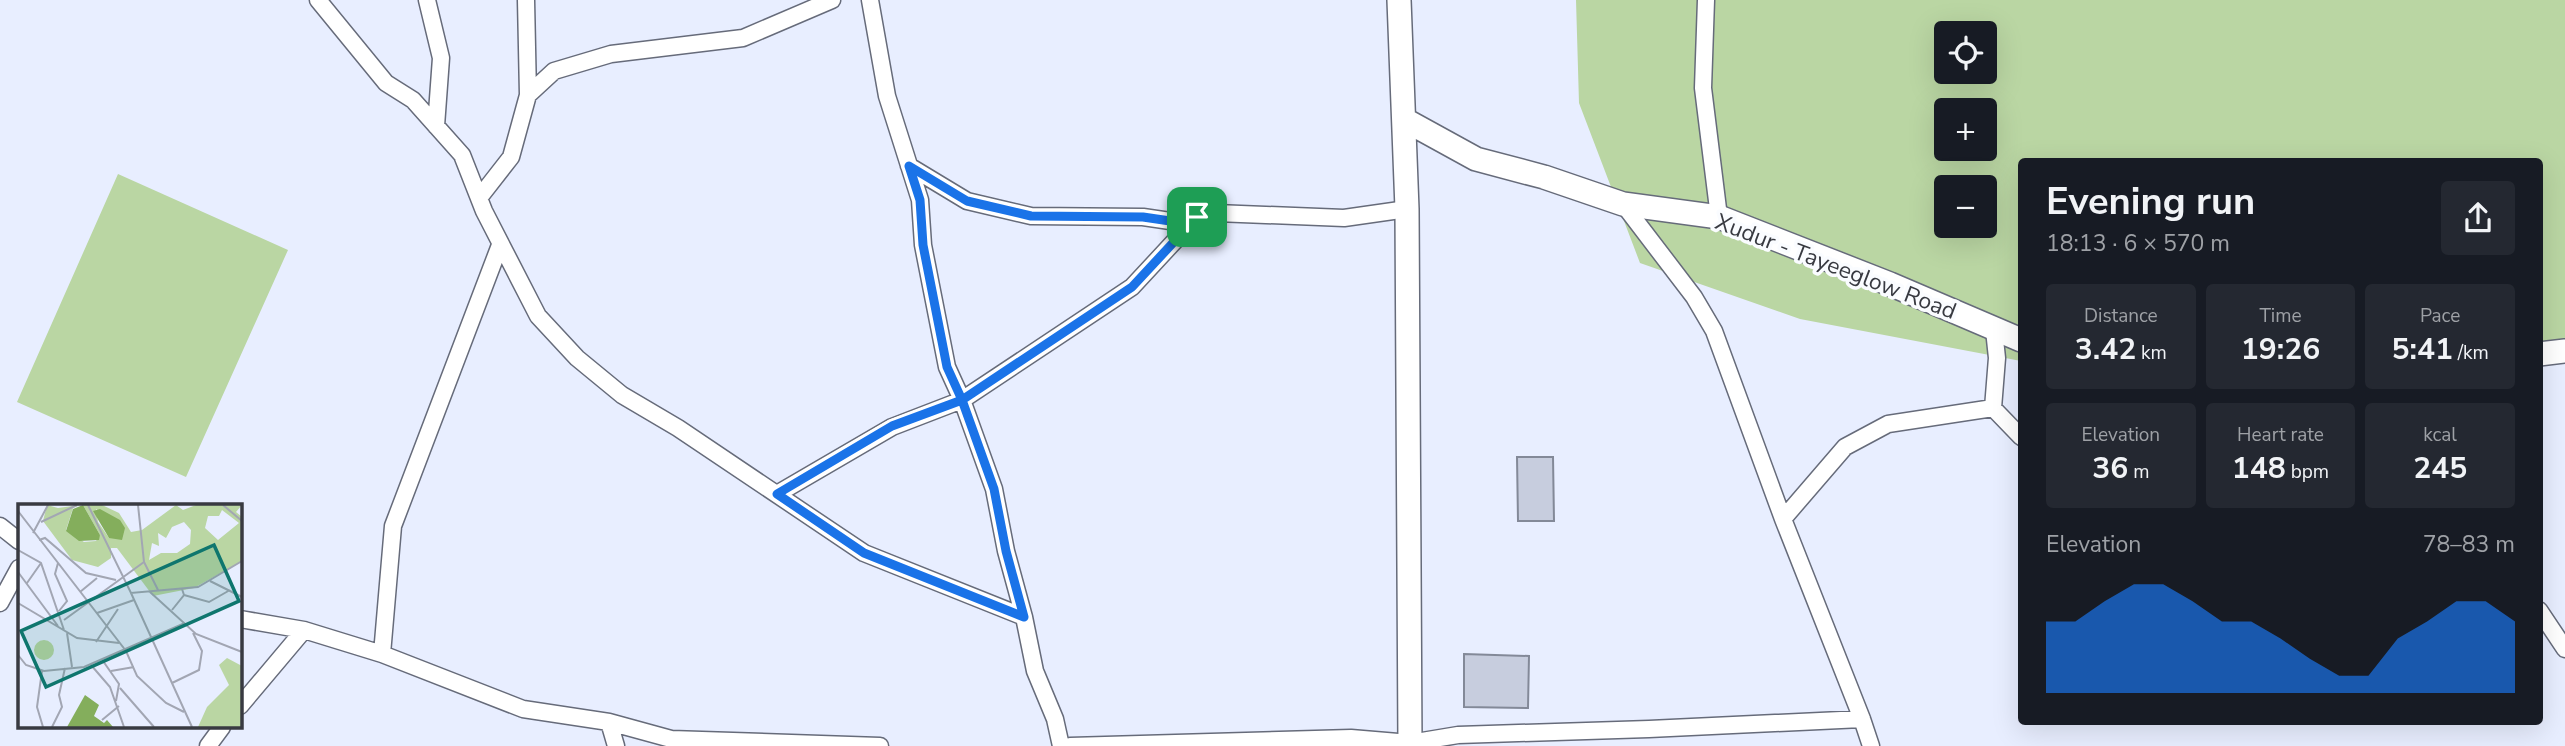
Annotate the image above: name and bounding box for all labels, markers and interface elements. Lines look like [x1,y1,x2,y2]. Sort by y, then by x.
map controls [1934,21,1997,238]
button: locate [1934,21,1997,84]
button: + [1934,98,1997,161]
button: − [1934,175,1997,238]
text: Evening run [2046,176,2255,227]
button: share [2441,181,2515,255]
pin [1167,187,1227,247]
icon: arrive [1178,198,1216,236]
street label: Xudur - Tayeeglow Road [1711,206,1961,327]
text: 18:13 · 6 × 570 m [2046,228,2230,259]
text: Distance [2084,303,2158,329]
text: Time [2259,303,2302,329]
text: Pace [2420,303,2460,329]
text: 3.42 [2075,329,2136,370]
text: 19:26 [2241,329,2320,370]
text: 5:41 [2391,329,2453,370]
text: km [2136,340,2167,366]
text: /km [2453,340,2489,366]
text: Elevation [2081,422,2160,448]
text: Heart rate [2237,422,2324,448]
text: kcal [2423,422,2457,448]
text: 36 [2092,448,2128,489]
text: 148 [2232,448,2286,489]
text: 245 [2413,448,2467,489]
text: m [2128,459,2149,485]
text: bpm [2286,459,2329,485]
inset map [18,504,242,728]
text: Elevation [2046,529,2141,560]
text: 78–83 m [2423,529,2515,560]

